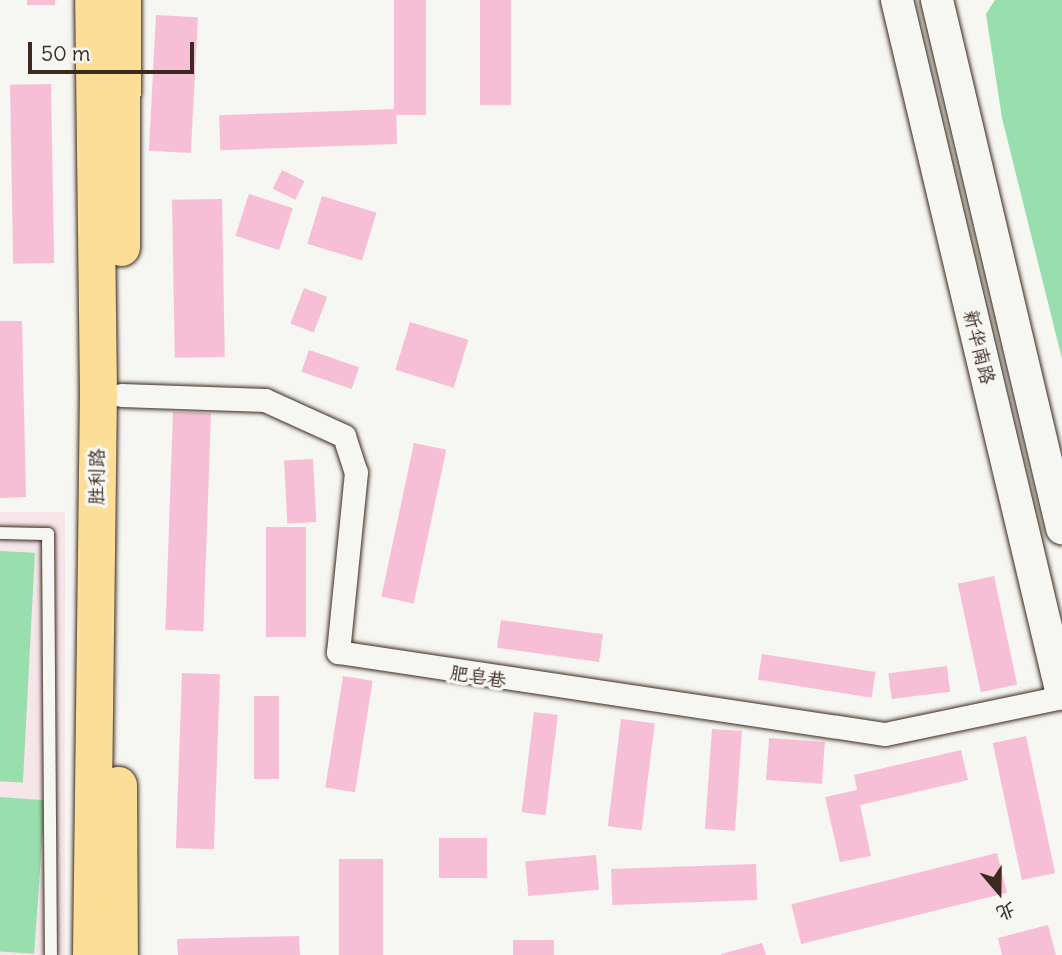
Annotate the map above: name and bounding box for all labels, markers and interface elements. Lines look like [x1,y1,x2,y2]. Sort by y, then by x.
scale bar [32,28,198,72]
text: 50 m [41,40,90,67]
street label: 新华南路 [959,307,999,387]
street label: 胜利路 [85,448,109,506]
street label: 肥皂巷 [448,661,508,693]
north arrow [964,857,1034,927]
text: 北 [993,897,1019,926]

